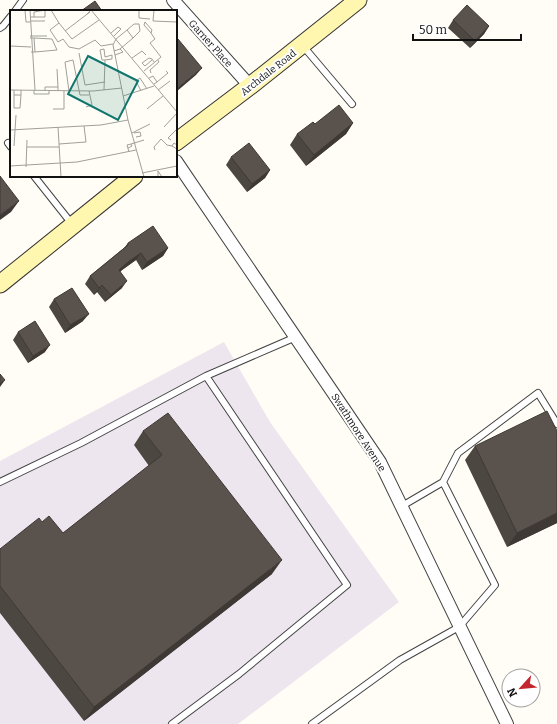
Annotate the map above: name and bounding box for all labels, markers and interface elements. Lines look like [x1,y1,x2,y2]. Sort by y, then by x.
inset map [10,10,177,177]
scale bar [413,16,521,42]
street label: Garner Place [186,17,235,70]
text: 50 m [419,23,448,37]
street label: Archdale Road [238,47,299,98]
street label: Swathmore Avenue [328,391,388,474]
north arrow [501,668,541,708]
text: N [505,685,520,699]

